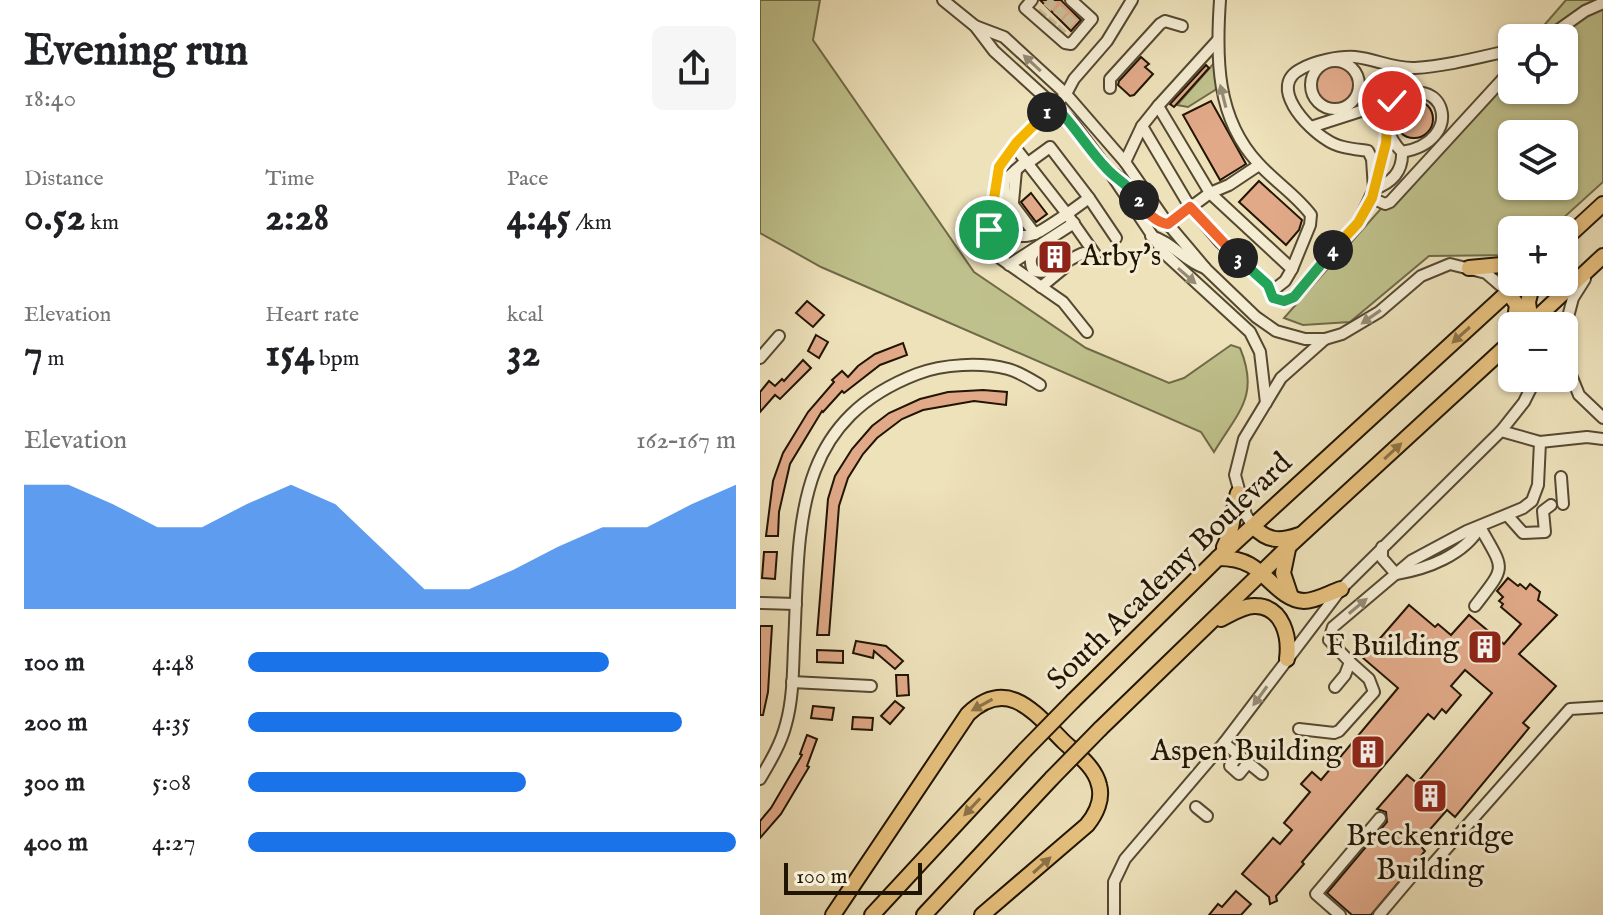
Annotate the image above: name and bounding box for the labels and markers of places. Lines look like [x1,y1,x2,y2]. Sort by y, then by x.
pin [1358,67,1426,135]
pin: 1 [1027,92,1067,132]
pin: 2 [1119,180,1159,220]
pin [955,196,1023,264]
pin: 4 [1313,230,1353,270]
building icon: Arby's [1036,238,1074,276]
place label: Arby's [1080,238,1161,276]
pin: 3 [1218,238,1258,278]
place label: F Building [1326,628,1460,666]
building icon: F Building [1466,628,1504,666]
place label: Aspen Building [1150,733,1343,771]
building icon: Aspen Building [1349,733,1387,771]
building icon: Breckenridge Building [1411,777,1449,815]
place label: Breckenridge Building [1346,818,1514,890]

